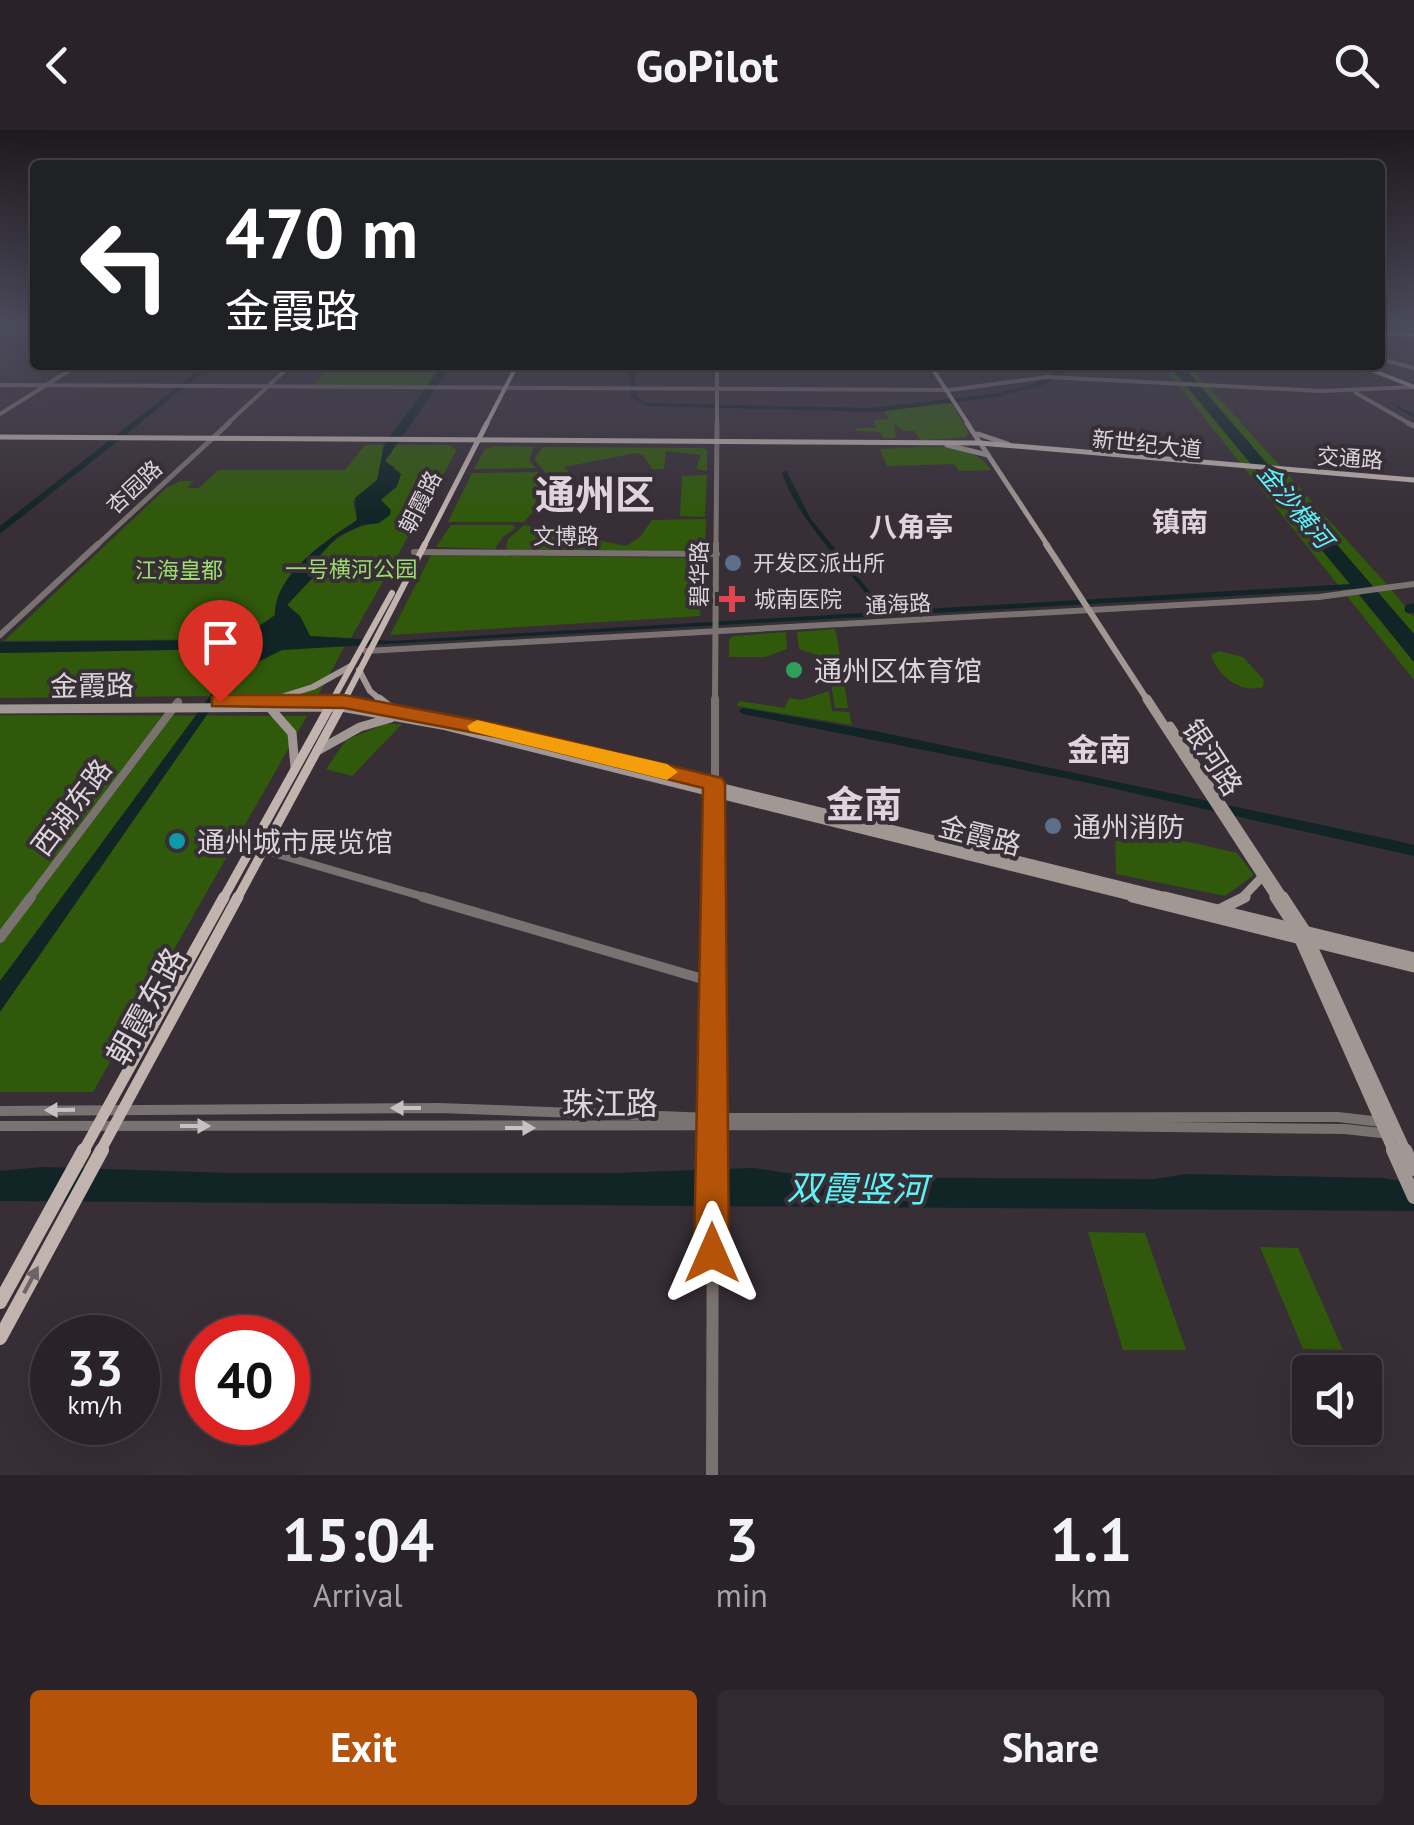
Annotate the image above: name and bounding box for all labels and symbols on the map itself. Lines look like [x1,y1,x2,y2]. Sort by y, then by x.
street label: 新世纪大道 [1091,424,1203,464]
street label: 交通路 [1316,442,1384,474]
street label: 杏园路 [100,454,168,520]
water label: 金沙横河 [1251,457,1342,558]
street label: 朝霞路 [393,466,447,538]
district label: 通州区 [535,468,655,520]
district label: 镇南 [1152,503,1208,540]
district label: 八角亭 [869,508,953,545]
street label: 文博路 [533,522,599,550]
street label: 碧华路 [685,541,713,607]
place label: 开发区派出所 [753,549,885,577]
marker: 开发区派出所 [722,552,744,574]
park label: 一号横河公园 [285,555,417,583]
park label: 江海皇都 [135,556,223,584]
place label: 城南医院 [754,585,842,613]
marker: 城南医院 [719,586,745,612]
street label: 通海路 [864,588,932,620]
pin [178,600,263,703]
place label: 通州区体育馆 [814,652,982,689]
marker: 通州区体育馆 [783,659,805,681]
street label: 金霞路 [50,666,134,704]
street label: 银河路 [1175,712,1251,802]
district label: 金南 [1067,728,1131,770]
street label: 西湖东路 [23,751,119,863]
district label: 金南 [826,779,902,828]
street label: 金霞路 [935,807,1025,863]
place label: 通州消防 [1073,808,1185,845]
marker: 通州消防 [1042,815,1064,837]
place label: 通州城市展览馆 [197,823,393,860]
marker: 通州城市展览馆 [166,830,188,852]
street label: 朝霞东路 [97,940,195,1072]
street label: 珠江路 [562,1082,658,1124]
one-way arrow [389,1100,421,1116]
one-way arrow [44,1102,76,1118]
one-way arrow [179,1119,211,1135]
one-way arrow [504,1120,536,1136]
water label: 双霞竖河 [787,1164,933,1212]
position arrow [660,1201,764,1305]
one-way arrow [22,1265,39,1294]
speed limit sign: 40 [180,1315,310,1445]

